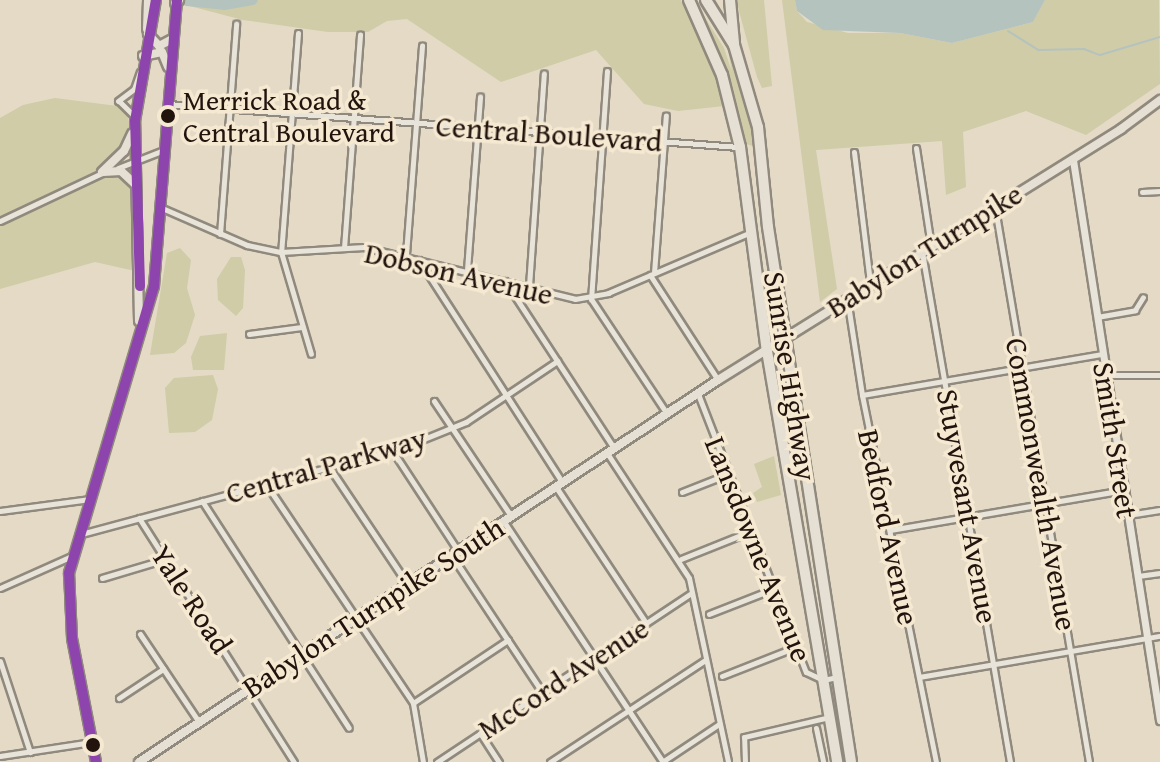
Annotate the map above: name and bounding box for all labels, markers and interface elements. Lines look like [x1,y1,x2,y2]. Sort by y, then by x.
place label: Merrick Road & Central Boulevard [183,83,395,149]
street label: Central Boulevard [435,107,663,159]
marker: Merrick Road & Central Boulevard [160,108,176,124]
street label: Babylon Turnpike [819,175,1029,325]
street label: Dobson Avenue [361,234,557,312]
street label: Sunrise Highway [757,269,825,483]
street label: Commonwealth Avenue [999,335,1085,633]
street label: Smith Street [1086,359,1146,521]
street label: Stuyvesant Avenue [930,386,1006,626]
street label: Central Parkway [222,419,430,511]
street label: Bedford Avenue [851,426,927,628]
street label: Lansdowne Avenue [697,431,821,667]
street label: Babylon Turnpike South [235,509,511,705]
street label: Yale Road [144,538,240,660]
street label: McCord Avenue [471,609,655,747]
unlabelled marker [85,737,101,753]

